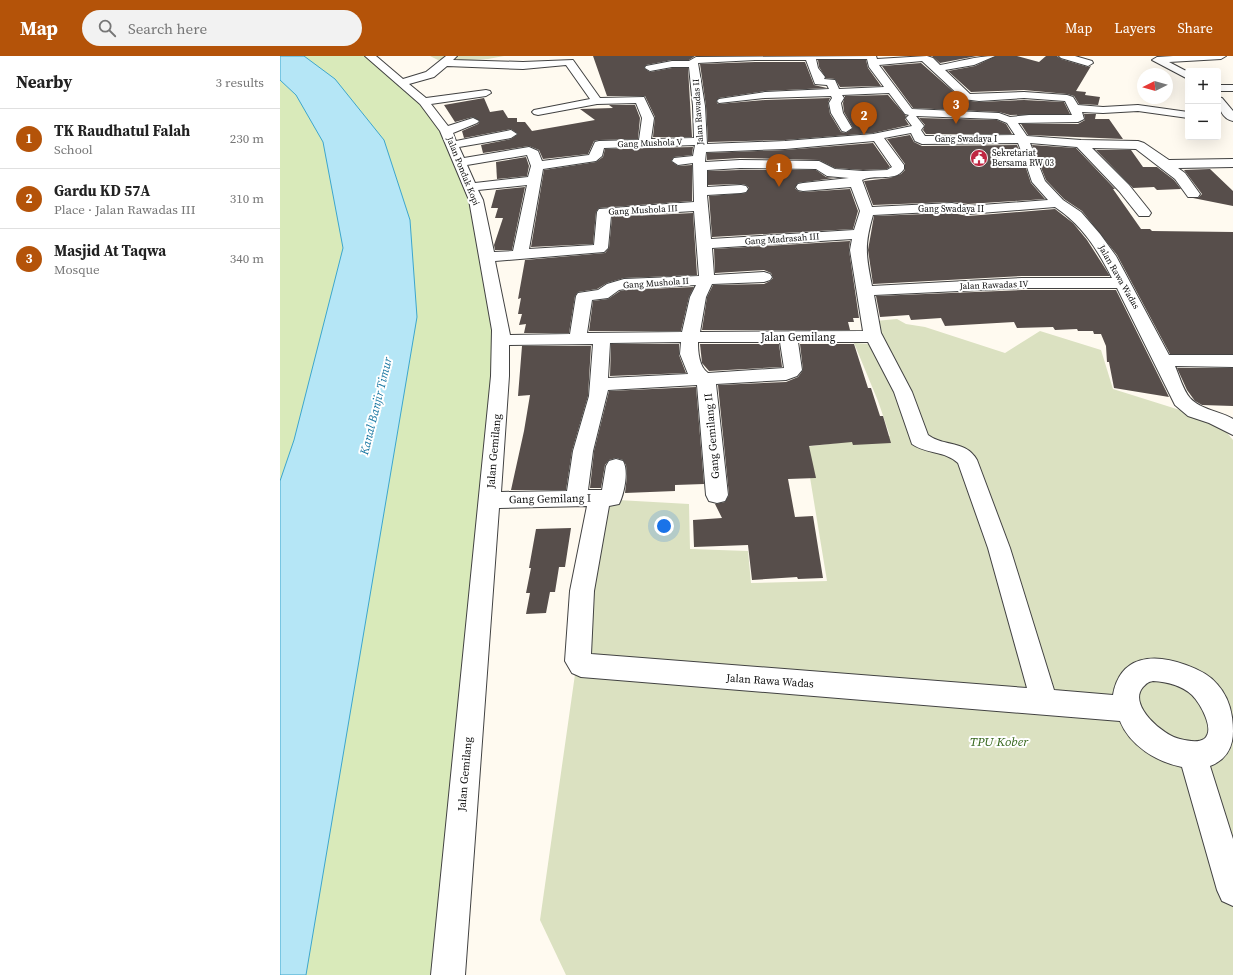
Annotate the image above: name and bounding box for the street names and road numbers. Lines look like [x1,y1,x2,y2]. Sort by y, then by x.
street label: Jalan Rawadas II [690,79,706,146]
street label: Gang Swadaya I [935,133,997,145]
street label: Jalan Pondak Kopi [443,134,482,207]
street label: Gang Mushola V [617,136,683,150]
street label: Gang Mushola III [608,202,678,218]
street label: Gang Swadaya II [918,203,984,215]
street label: Gang Madrasah III [744,230,820,248]
street label: Jalan Rawa Wadas [1095,242,1142,311]
street label: Gang Mushola II [623,275,689,291]
street label: Jalan Rawadas IV [958,278,1029,292]
street label: Jalan Gemilang [760,330,836,345]
street label: Gang Gemilang II [701,392,723,480]
street label: Jalan Gemilang [483,413,505,490]
street label: Gang Gemilang I [509,491,591,507]
street label: Jalan Rawa Wadas [725,670,815,692]
street label: Jalan Gemilang [454,736,476,813]

